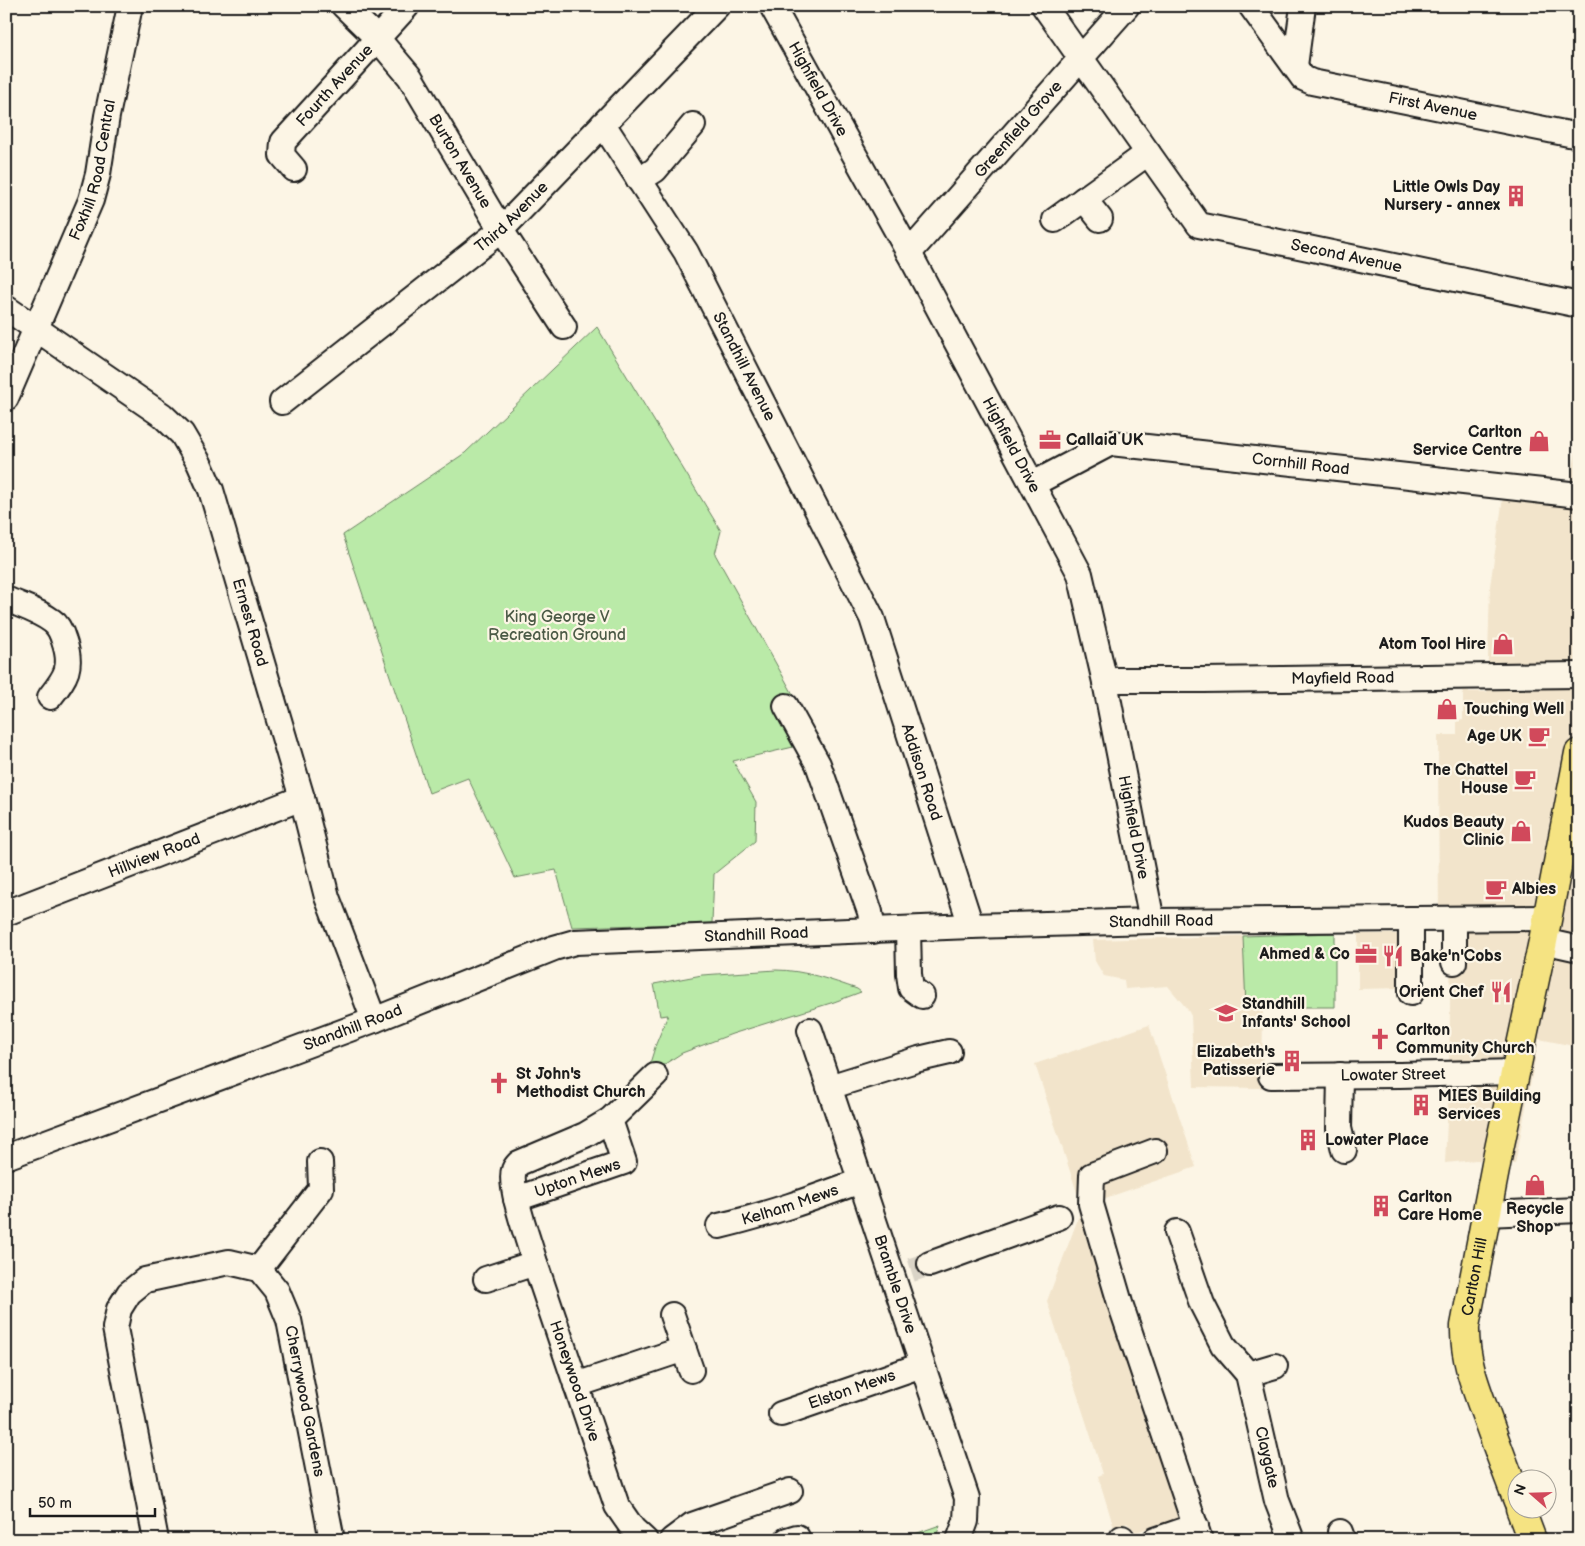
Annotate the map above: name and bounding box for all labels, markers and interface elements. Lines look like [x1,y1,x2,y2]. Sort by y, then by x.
street label: Highfield Drive [784,38,852,140]
street label: Fourth Avenue [292,40,377,131]
street label: Greenfield Grove [970,76,1066,182]
street label: First Avenue [1387,88,1479,125]
street label: Foxhill Road Central [65,98,120,243]
street label: Burton Avenue [425,111,496,212]
street label: Third Avenue [471,177,552,256]
place label: Little Owls Day Nursery - annex [1384,178,1501,215]
building icon: Little Owls Day Nursery - annex [1503,183,1529,209]
street label: Second Avenue [1289,235,1404,277]
street label: Standhill Avenue [709,309,780,424]
street label: Highfield Drive [978,394,1045,496]
place label: Carlton Service Centre [1413,423,1522,460]
office icon: Callaid UK [1037,427,1063,453]
shop icon: Carlton Service Centre [1526,428,1552,454]
place label: Callaid UK [1066,431,1144,450]
street label: Cornhill Road [1251,449,1351,479]
street label: Ernest Road [228,576,272,669]
park label: King George V Recreation Ground [488,608,626,645]
shop icon: Atom Tool Hire [1490,631,1516,657]
place label: Atom Tool Hire [1378,635,1486,654]
street label: Mayfield Road [1291,668,1394,688]
shop icon: Touching Well [1434,696,1460,722]
place label: Touching Well [1464,700,1564,719]
street label: Addison Road [897,721,946,823]
cafe icon: Age UK [1526,723,1552,749]
place label: Age UK [1466,727,1522,746]
place label: The Chattel House [1424,761,1508,798]
cafe icon: The Chattel House [1512,766,1538,792]
street label: Highfield Drive [1114,774,1153,881]
place label: Kudos Beauty Clinic [1403,813,1505,850]
shop icon: Kudos Beauty Clinic [1508,818,1534,844]
street label: Hillview Road [105,829,203,882]
cafe icon: Albies [1483,876,1509,902]
place label: Albies [1511,880,1556,899]
street label: Standhill Road [1109,911,1213,932]
street label: Standhill Road [704,923,809,946]
office icon: Ahmed & Co [1353,941,1379,967]
restaurant icon: Bake'n'Cobs [1380,943,1406,969]
place label: Ahmed & Co [1259,945,1350,964]
place label: Bake'n'Cobs [1410,947,1502,966]
restaurant icon: Orient Chef [1488,979,1514,1005]
place label: Orient Chef [1399,983,1485,1002]
place label: Standhill Infants' School [1242,995,1350,1032]
street label: Standhill Road [301,1000,405,1055]
school or university icon: Standhill Infants' School [1213,1000,1239,1026]
place label: Carlton Community Church [1396,1021,1535,1058]
church icon: Carlton Community Church [1367,1026,1393,1052]
place label: Elizabeth's Patisserie [1196,1043,1275,1080]
building icon: Elizabeth's Patisserie [1279,1048,1305,1074]
street label: Lowater Street [1340,1064,1446,1085]
place label: St John's Methodist Church [516,1065,646,1102]
church icon: St John's Methodist Church [486,1070,512,1096]
place label: MIES Building Services [1438,1087,1541,1124]
building icon: MIES Building Services [1408,1092,1434,1118]
building icon: Lowater Place [1295,1127,1321,1153]
place label: Lowater Place [1325,1131,1429,1150]
street label: Upton Mews [532,1154,623,1201]
shop icon: Recycle Shop [1522,1172,1548,1198]
street label: Kelham Mews [739,1180,841,1229]
place label: Carlton Care Home [1398,1188,1482,1225]
building icon: Carlton Care Home [1368,1193,1394,1219]
place label: Recycle Shop [1506,1200,1564,1237]
street label: Bramble Drive [870,1232,921,1336]
street label: Carlton Hill [1458,1236,1491,1317]
street label: Honeywood Drive [546,1318,604,1444]
street label: Cherrywood Gardens [281,1324,329,1478]
street label: Elston Mews [806,1365,898,1413]
street label: Claygate [1251,1424,1283,1491]
north arrow [1508,1468,1558,1518]
text: N [1510,1482,1530,1498]
scale bar [30,1486,155,1518]
text: 50 m [38,1494,72,1513]

